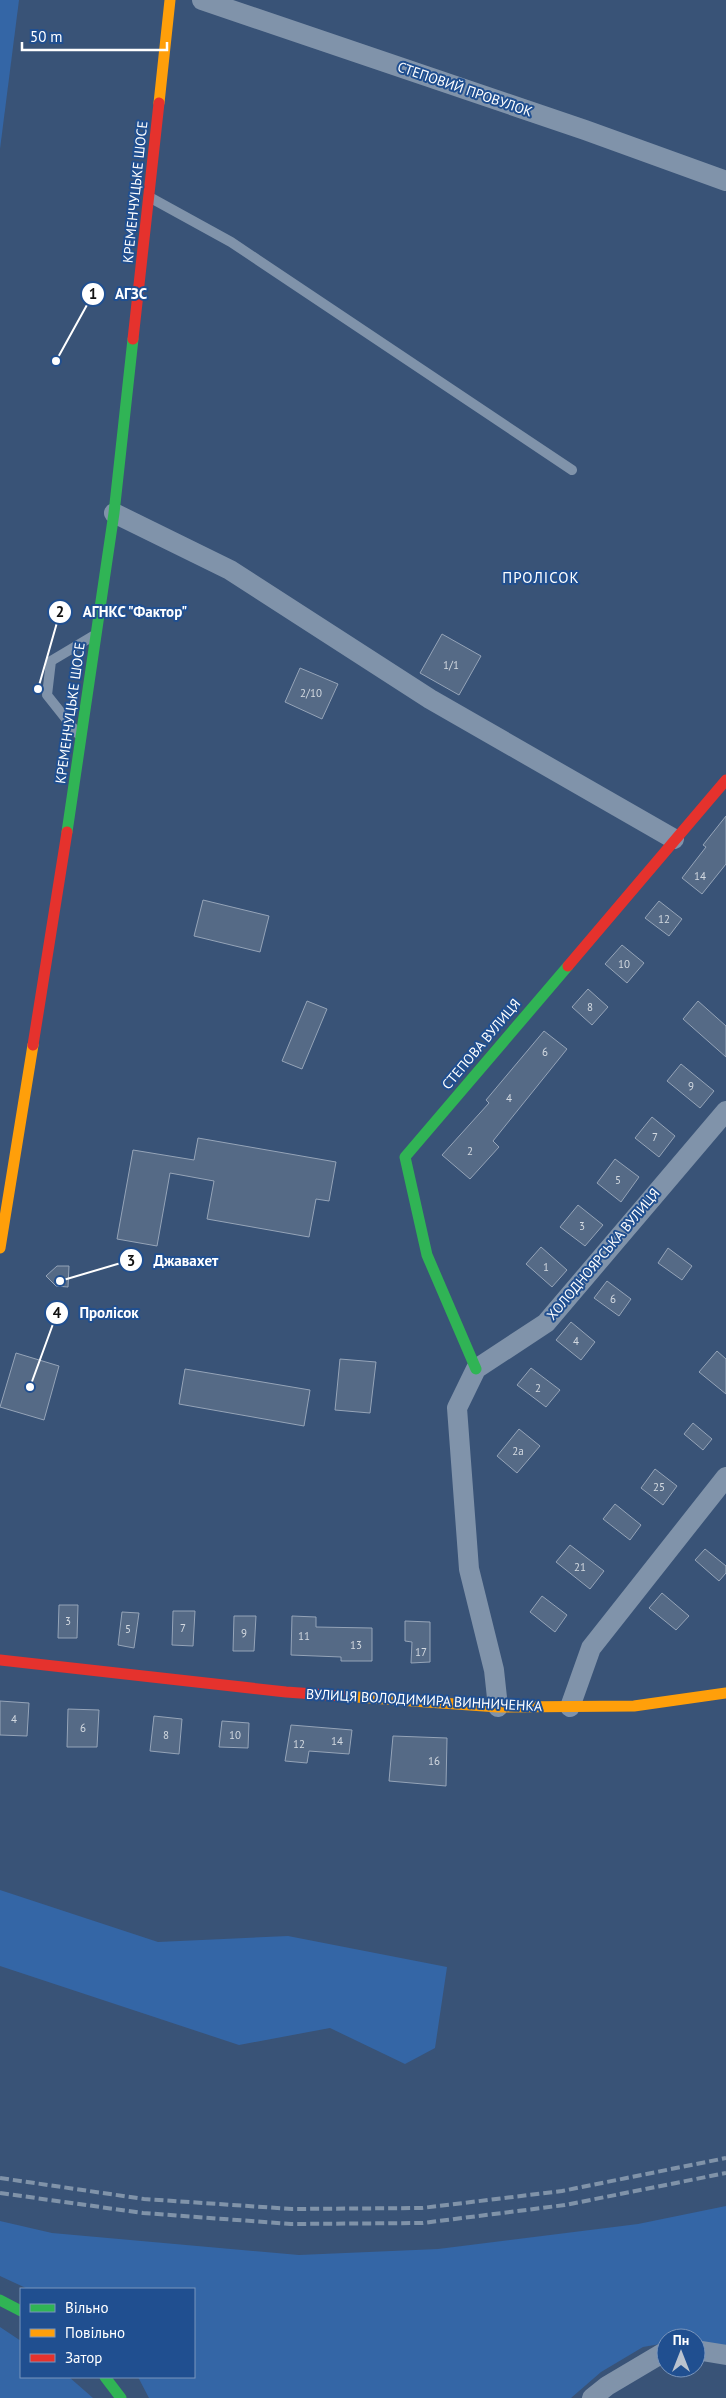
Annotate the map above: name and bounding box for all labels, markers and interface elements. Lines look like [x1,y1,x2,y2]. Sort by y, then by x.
scale bar [22,20,168,52]
text: 50 m [30,27,63,46]
street label: СТЕПОВИЙ ПРОВУЛОК [395,57,535,121]
street label: КРЕМЕНЧУЦЬКЕ ШОСЕ [119,120,151,264]
callout: АГЗС [80,279,157,309]
text: 1 [89,284,97,303]
text: АГЗС [115,284,148,303]
district label: ПРОЛІСОК [502,568,580,587]
callout: АГНКС "Фактор" [47,597,199,627]
text: 2 [56,602,64,621]
text: АГНКС "Фактор" [83,602,187,621]
street label: КРЕМЕНЧУЦЬКЕ ШОСЕ [51,641,89,785]
house number: 1/1 [443,658,459,672]
house number: 2/10 [300,686,322,700]
house number: 14 [694,869,706,883]
house number: 12 [658,912,670,926]
house number: 10 [618,957,630,971]
street label: СТЕПОВА ВУЛИЦЯ [438,995,524,1093]
house number: 8 [587,1000,593,1014]
house number: 6 [542,1045,548,1059]
house number: 9 [688,1079,694,1093]
house number: 4 [506,1091,512,1105]
house number: 7 [652,1130,658,1144]
house number: 2 [467,1144,473,1158]
house number: 5 [615,1173,621,1187]
street label: ХОЛОДНОЯРСЬКА ВУЛИЦЯ [543,1184,663,1324]
house number: 3 [579,1219,585,1233]
callout: Джавахет [119,1245,229,1275]
text: 3 [127,1251,135,1270]
text: Джавахет [154,1251,219,1270]
house number: 1 [543,1260,549,1274]
house number: 6 [610,1292,616,1306]
callout: Пролісок [45,1298,149,1328]
text: 4 [53,1303,62,1322]
text: Пролісок [79,1303,139,1322]
house number: 4 [573,1334,579,1348]
house number: 2 [535,1381,541,1395]
house number: 2а [512,1444,524,1458]
house number: 25 [653,1480,665,1494]
house number: 21 [574,1560,586,1574]
house number: 3 [65,1614,71,1628]
house number: 7 [180,1621,186,1635]
house number: 5 [125,1622,131,1636]
house number: 9 [241,1626,247,1640]
house number: 11 [298,1629,310,1643]
house number: 13 [350,1638,362,1652]
house number: 17 [415,1645,427,1659]
street label: ВУЛИЦЯ ВОЛОДИМИРА ВИННИЧЕНКА [305,1685,543,1715]
house number: 4 [11,1712,17,1726]
house number: 6 [80,1721,86,1735]
house number: 8 [163,1728,169,1742]
house number: 10 [229,1728,241,1742]
house number: 14 [331,1734,343,1748]
house number: 12 [293,1737,305,1751]
house number: 16 [428,1754,440,1768]
legend [20,2288,195,2378]
text: Вільно [65,2298,108,2317]
text: Повільно [65,2323,125,2342]
north arrow [656,2328,706,2378]
text: Пн [673,2331,689,2349]
text: Затор [65,2348,102,2367]

